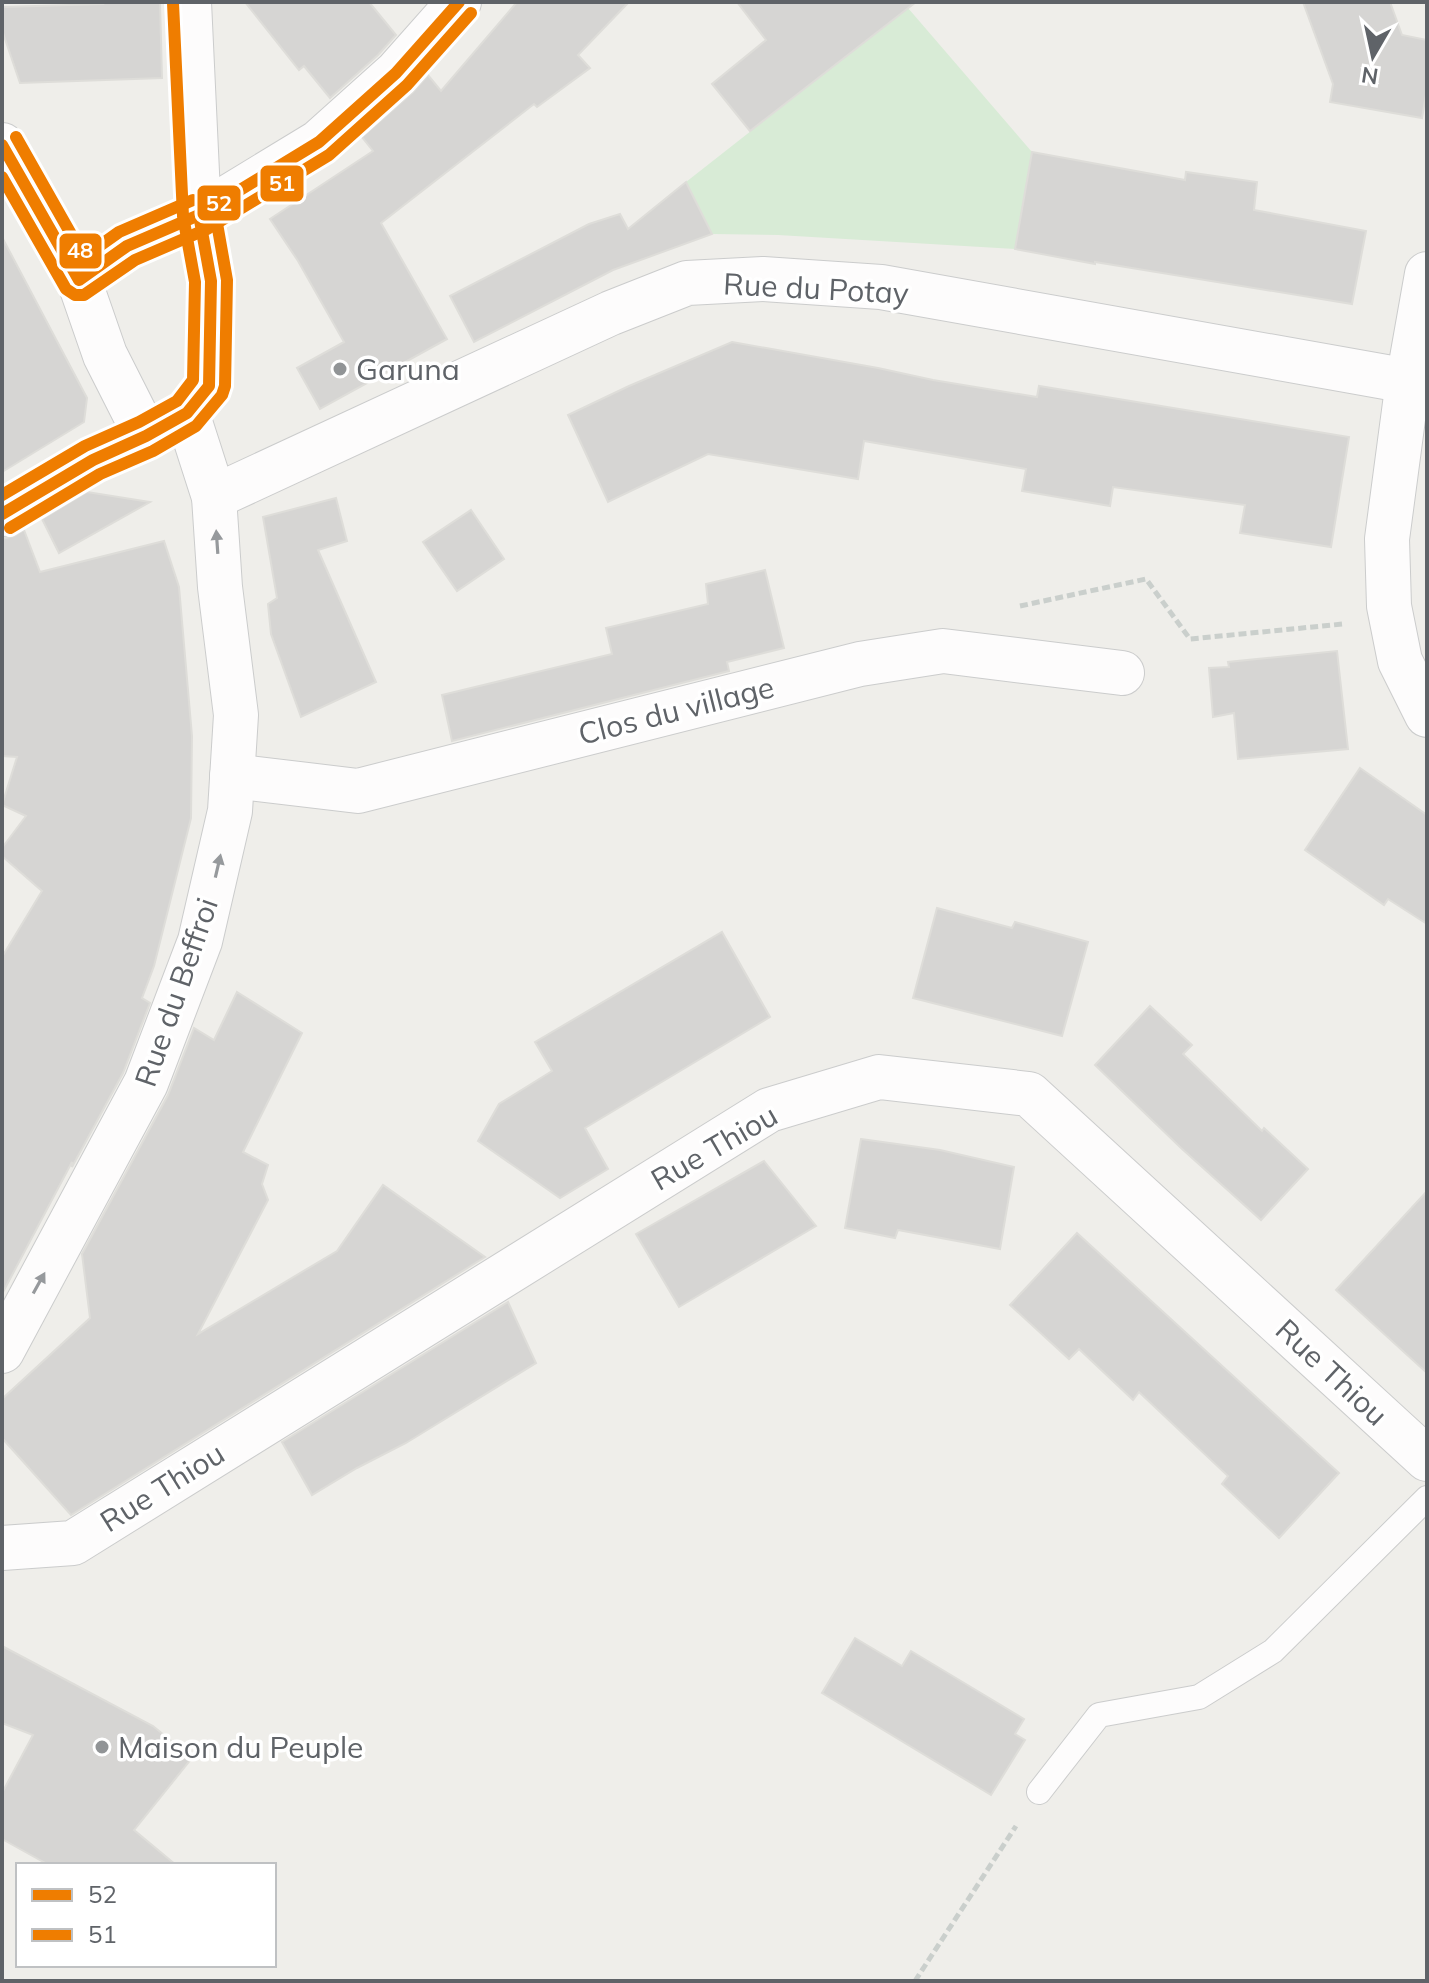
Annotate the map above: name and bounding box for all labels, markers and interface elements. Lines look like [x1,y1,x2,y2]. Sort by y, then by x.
north arrow [1333,16,1413,96]
text: N [1359,61,1380,91]
line badge: 51 [259,164,305,203]
text: 51 [269,169,295,197]
line badge: 52 [196,184,242,222]
text: 52 [206,189,232,217]
line badge: 48 [58,232,103,270]
text: 48 [67,236,93,264]
street label: Rue du Potay [722,264,910,312]
place label: Garuna [356,350,460,388]
marker: Garuna [331,360,349,378]
one-way arrow [210,529,223,554]
street label: Clos du village [574,667,778,753]
one-way arrow [212,853,224,878]
street label: Rue du Beffroi [126,893,226,1091]
street label: Rue Thiou [644,1096,784,1198]
one-way arrow [32,1272,46,1294]
street label: Rue Thiou [1268,1311,1396,1433]
street label: Rue Thiou [93,1434,231,1540]
place label: Maison du Peuple [118,1728,363,1766]
marker: Maison du Peuple [93,1738,111,1756]
legend [16,1863,276,1967]
text: 52 [88,1879,117,1909]
text: 51 [88,1919,117,1949]

